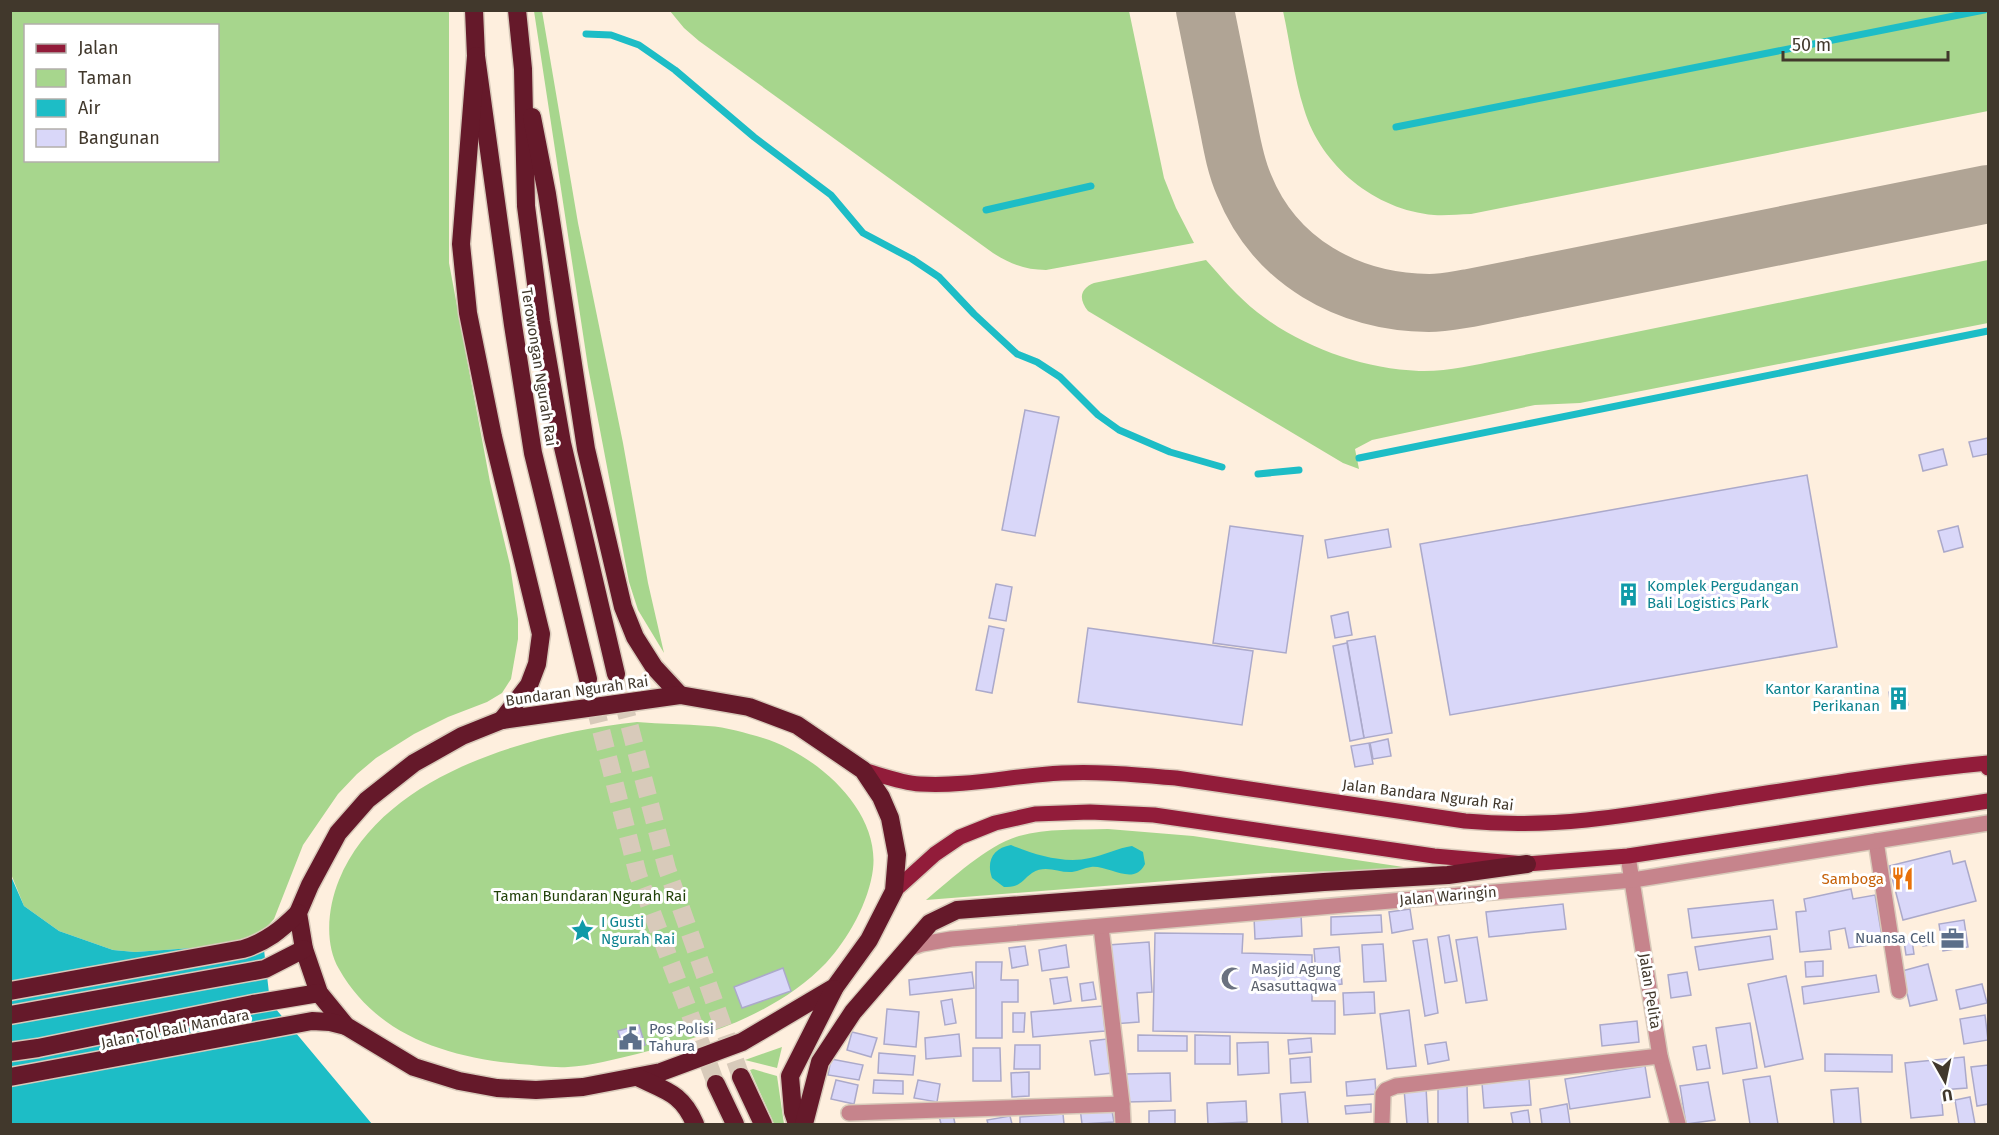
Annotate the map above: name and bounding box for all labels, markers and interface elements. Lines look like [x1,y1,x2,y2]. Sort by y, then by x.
legend [24,24,219,162]
scale bar [1783,24,1948,62]
text: 50 m [1792,34,1831,56]
text: Jalan [78,37,119,59]
text: Taman [78,67,132,89]
text: Air [78,97,100,119]
text: Bangunan [78,127,160,149]
street label: Terowongan Ngurah Rai [518,287,560,447]
place label: Komplek Pergudangan Bali Logistics Park [1647,577,1799,612]
building icon: Komplek Pergudangan Bali Logistics Park [1616,582,1642,608]
street label: Bundaran Ngurah Rai [504,672,650,710]
place label: Kantor Karantina Perikanan [1765,680,1880,715]
building icon: Kantor Karantina Perikanan [1885,685,1911,711]
street label: Jalan Bandara Ngurah Rai [1341,776,1515,814]
restaurant icon: Samboga [1889,866,1915,892]
place label: Samboga [1821,870,1884,888]
street label: Jalan Waringin [1399,883,1497,909]
park label: Taman Bundaran Ngurah Rai [493,887,687,905]
place label: I Gusti Ngurah Rai [601,913,675,948]
place icon: I Gusti Ngurah Rai [570,918,596,944]
office icon: Nuansa Cell [1940,925,1966,951]
place label: Nuansa Cell [1855,929,1936,947]
street label: Jalan Pelita [1635,952,1665,1030]
place label: Masjid Agung Asasuttaqwa [1251,960,1341,995]
mosque icon: Masjid Agung Asasuttaqwa [1220,965,1246,991]
street label: Jalan Tol Bali Mandara [99,1006,251,1052]
place label: Pos Polisi Tahura [649,1020,714,1055]
public building icon: Pos Polisi Tahura [618,1025,644,1051]
north arrow [1915,1051,1975,1111]
text: U [1941,1085,1954,1106]

